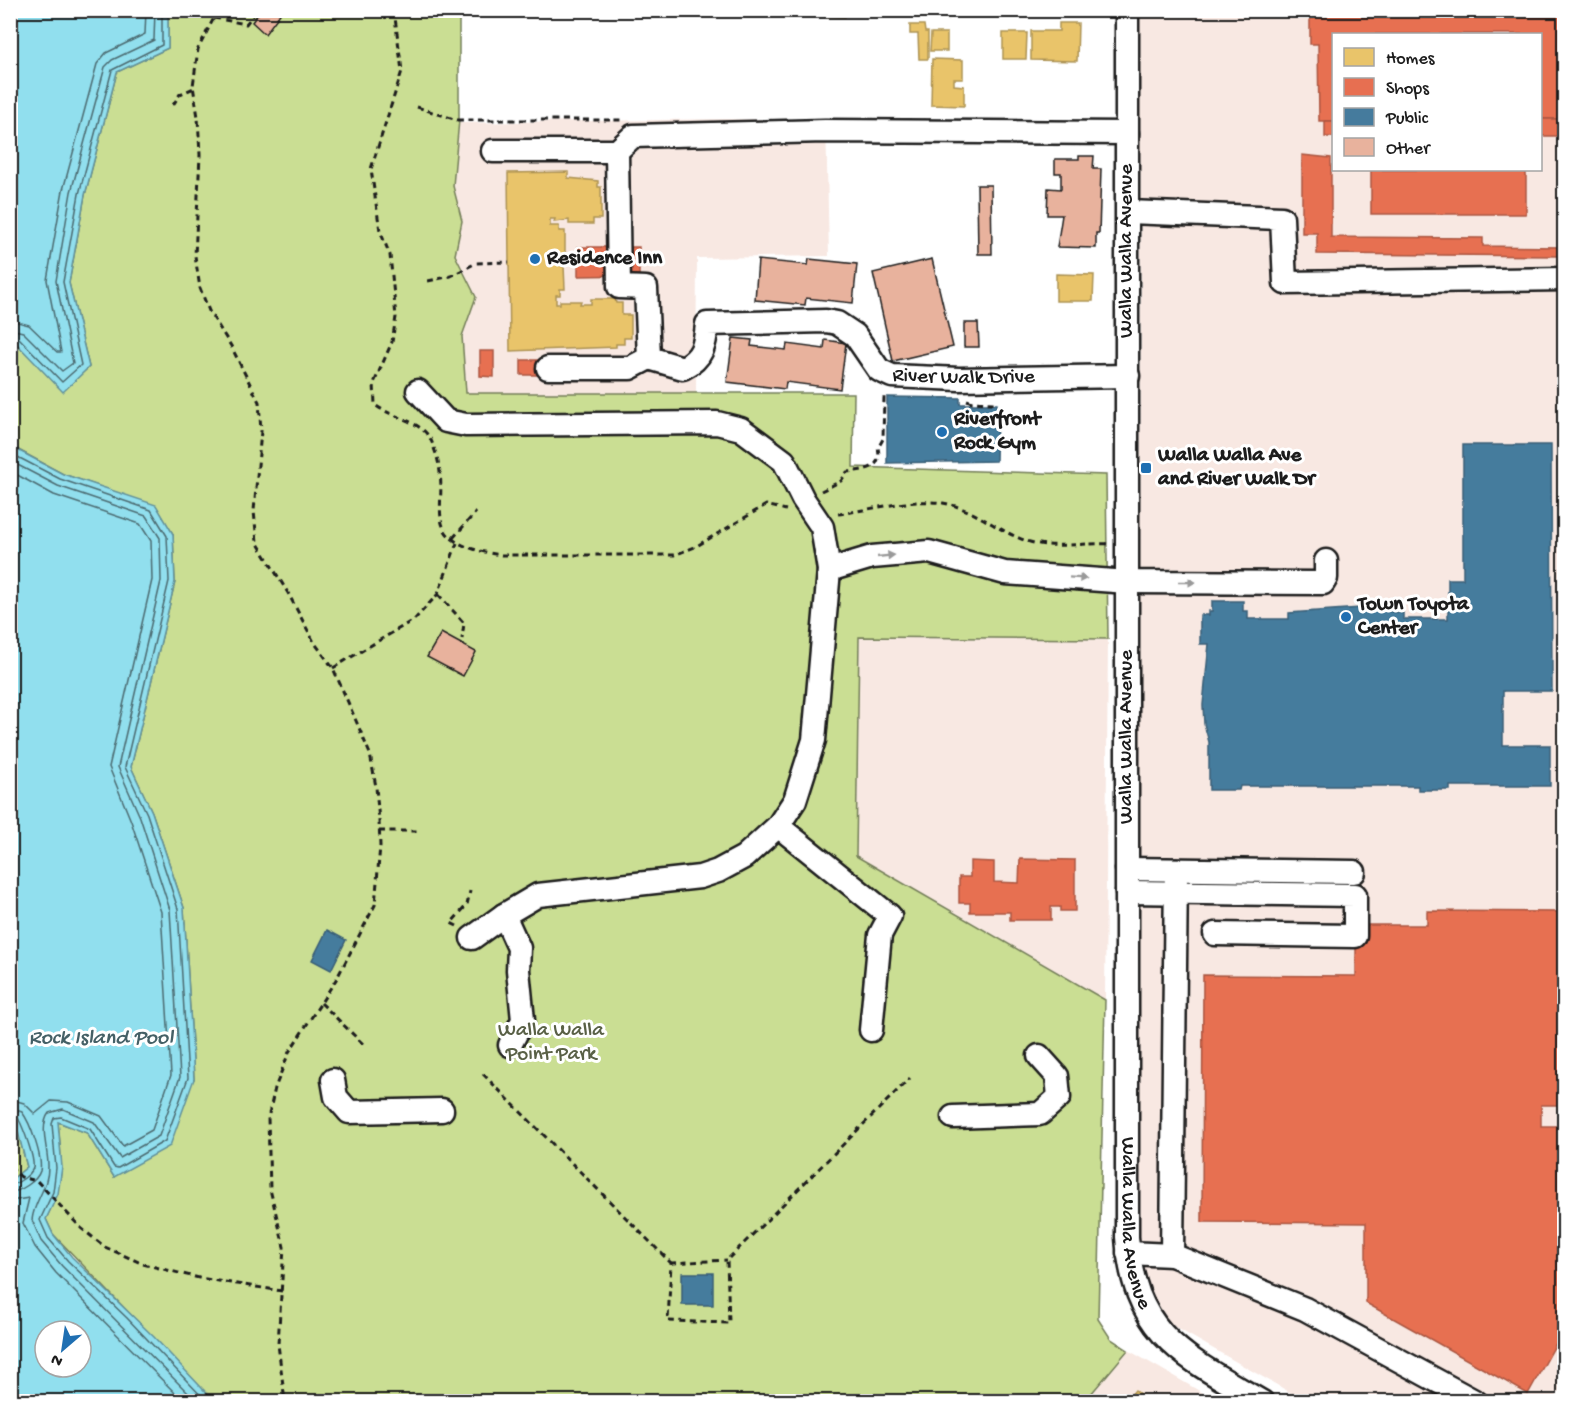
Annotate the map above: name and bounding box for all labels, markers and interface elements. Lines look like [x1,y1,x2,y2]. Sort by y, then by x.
legend [1332,33,1542,171]
text: Homes [1386,49,1436,70]
text: Shops [1386,79,1430,100]
text: Public [1385,109,1429,130]
text: Other [1386,139,1431,160]
street label: Walla Walla Avenue [1115,163,1140,338]
place label: Residence Inn [546,247,663,272]
marker: Residence Inn [528,252,542,266]
street label: River Walk Drive [892,364,1036,392]
place label: Riverfront Rock Gym [953,408,1043,457]
marker: Riverfront Rock Gym [935,425,949,439]
place label: Walla Walla Ave and River Walk Dr [1157,444,1317,493]
marker: Walla Walla Ave and River Walk Dr [1139,461,1153,475]
one-way arrow [876,551,895,561]
one-way arrow [1068,573,1087,582]
one-way arrow [1177,577,1196,587]
place label: Town Toyota Center [1356,593,1470,642]
marker: Town Toyota Center [1339,610,1353,624]
street label: Walla Walla Avenue [1115,649,1140,824]
park label: Walla Walla Point Park [498,1019,605,1068]
water label: Rock Island Pool [29,1026,174,1052]
street label: Walla Walla Avenue [1114,1137,1157,1315]
north arrow [33,1319,93,1379]
text: N [48,1348,67,1370]

